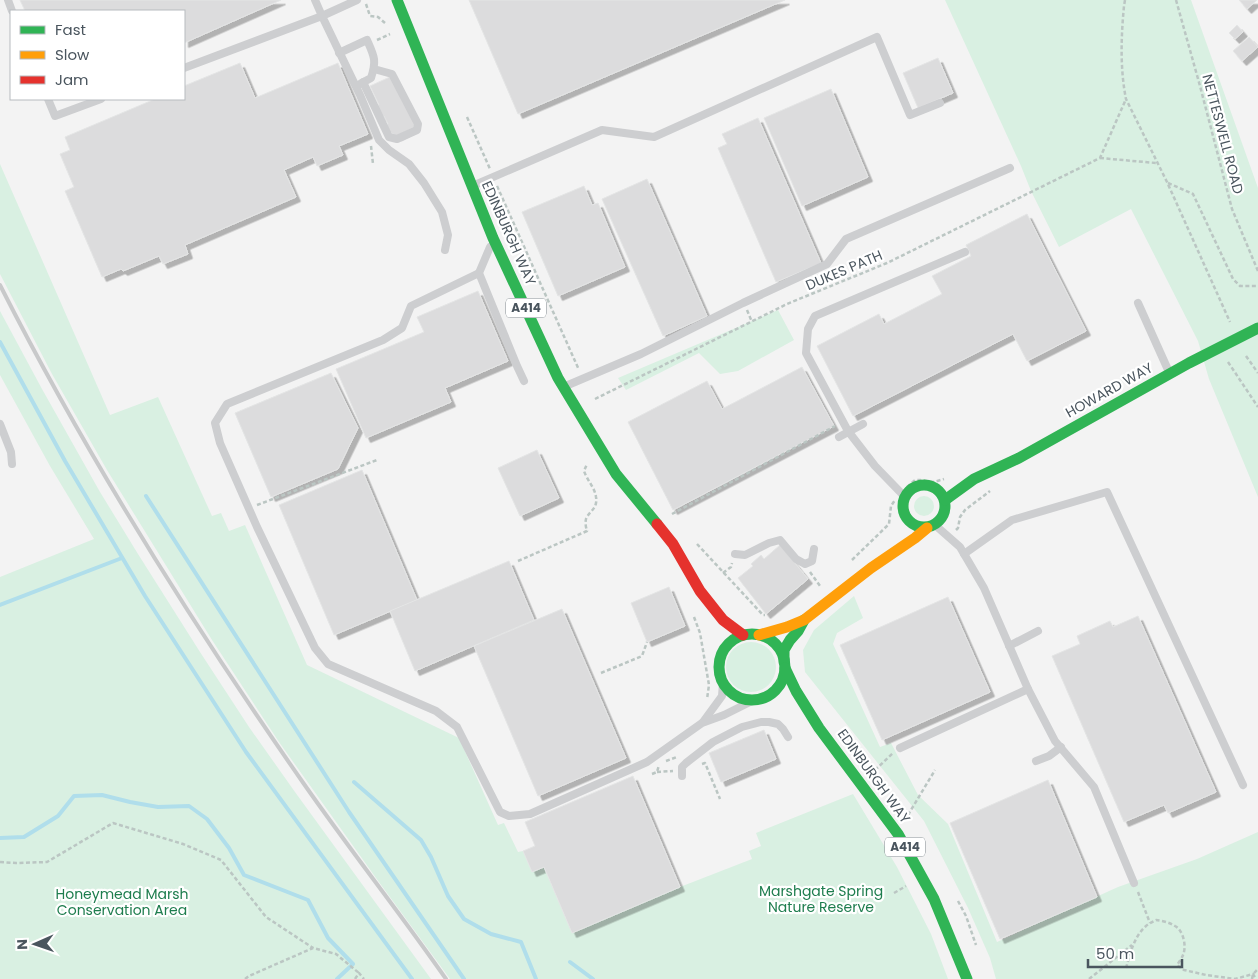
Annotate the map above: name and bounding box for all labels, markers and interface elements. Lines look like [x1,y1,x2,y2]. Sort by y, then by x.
legend [10,10,185,100]
text: Fast [55,19,86,40]
text: Slow [55,44,90,65]
text: Jam [55,69,89,90]
street label: NETTESWELL ROAD [1197,72,1249,196]
street label: EDINBURGH WAY [477,178,541,288]
street label: DUKES PATH [802,245,886,295]
road number: A414 [506,298,546,318]
street label: HOWARD WAY [1062,358,1156,422]
street label: EDINBURGH WAY [833,725,915,827]
road number: A414 [885,838,925,856]
park label: Marshgate Spring Nature Reserve [759,881,883,917]
park label: Honeymead Marsh Conservation Area [56,884,188,920]
north arrow [10,919,60,969]
scale bar [1088,936,1182,968]
text: N [12,939,32,950]
text: 50 m [1096,943,1134,964]

